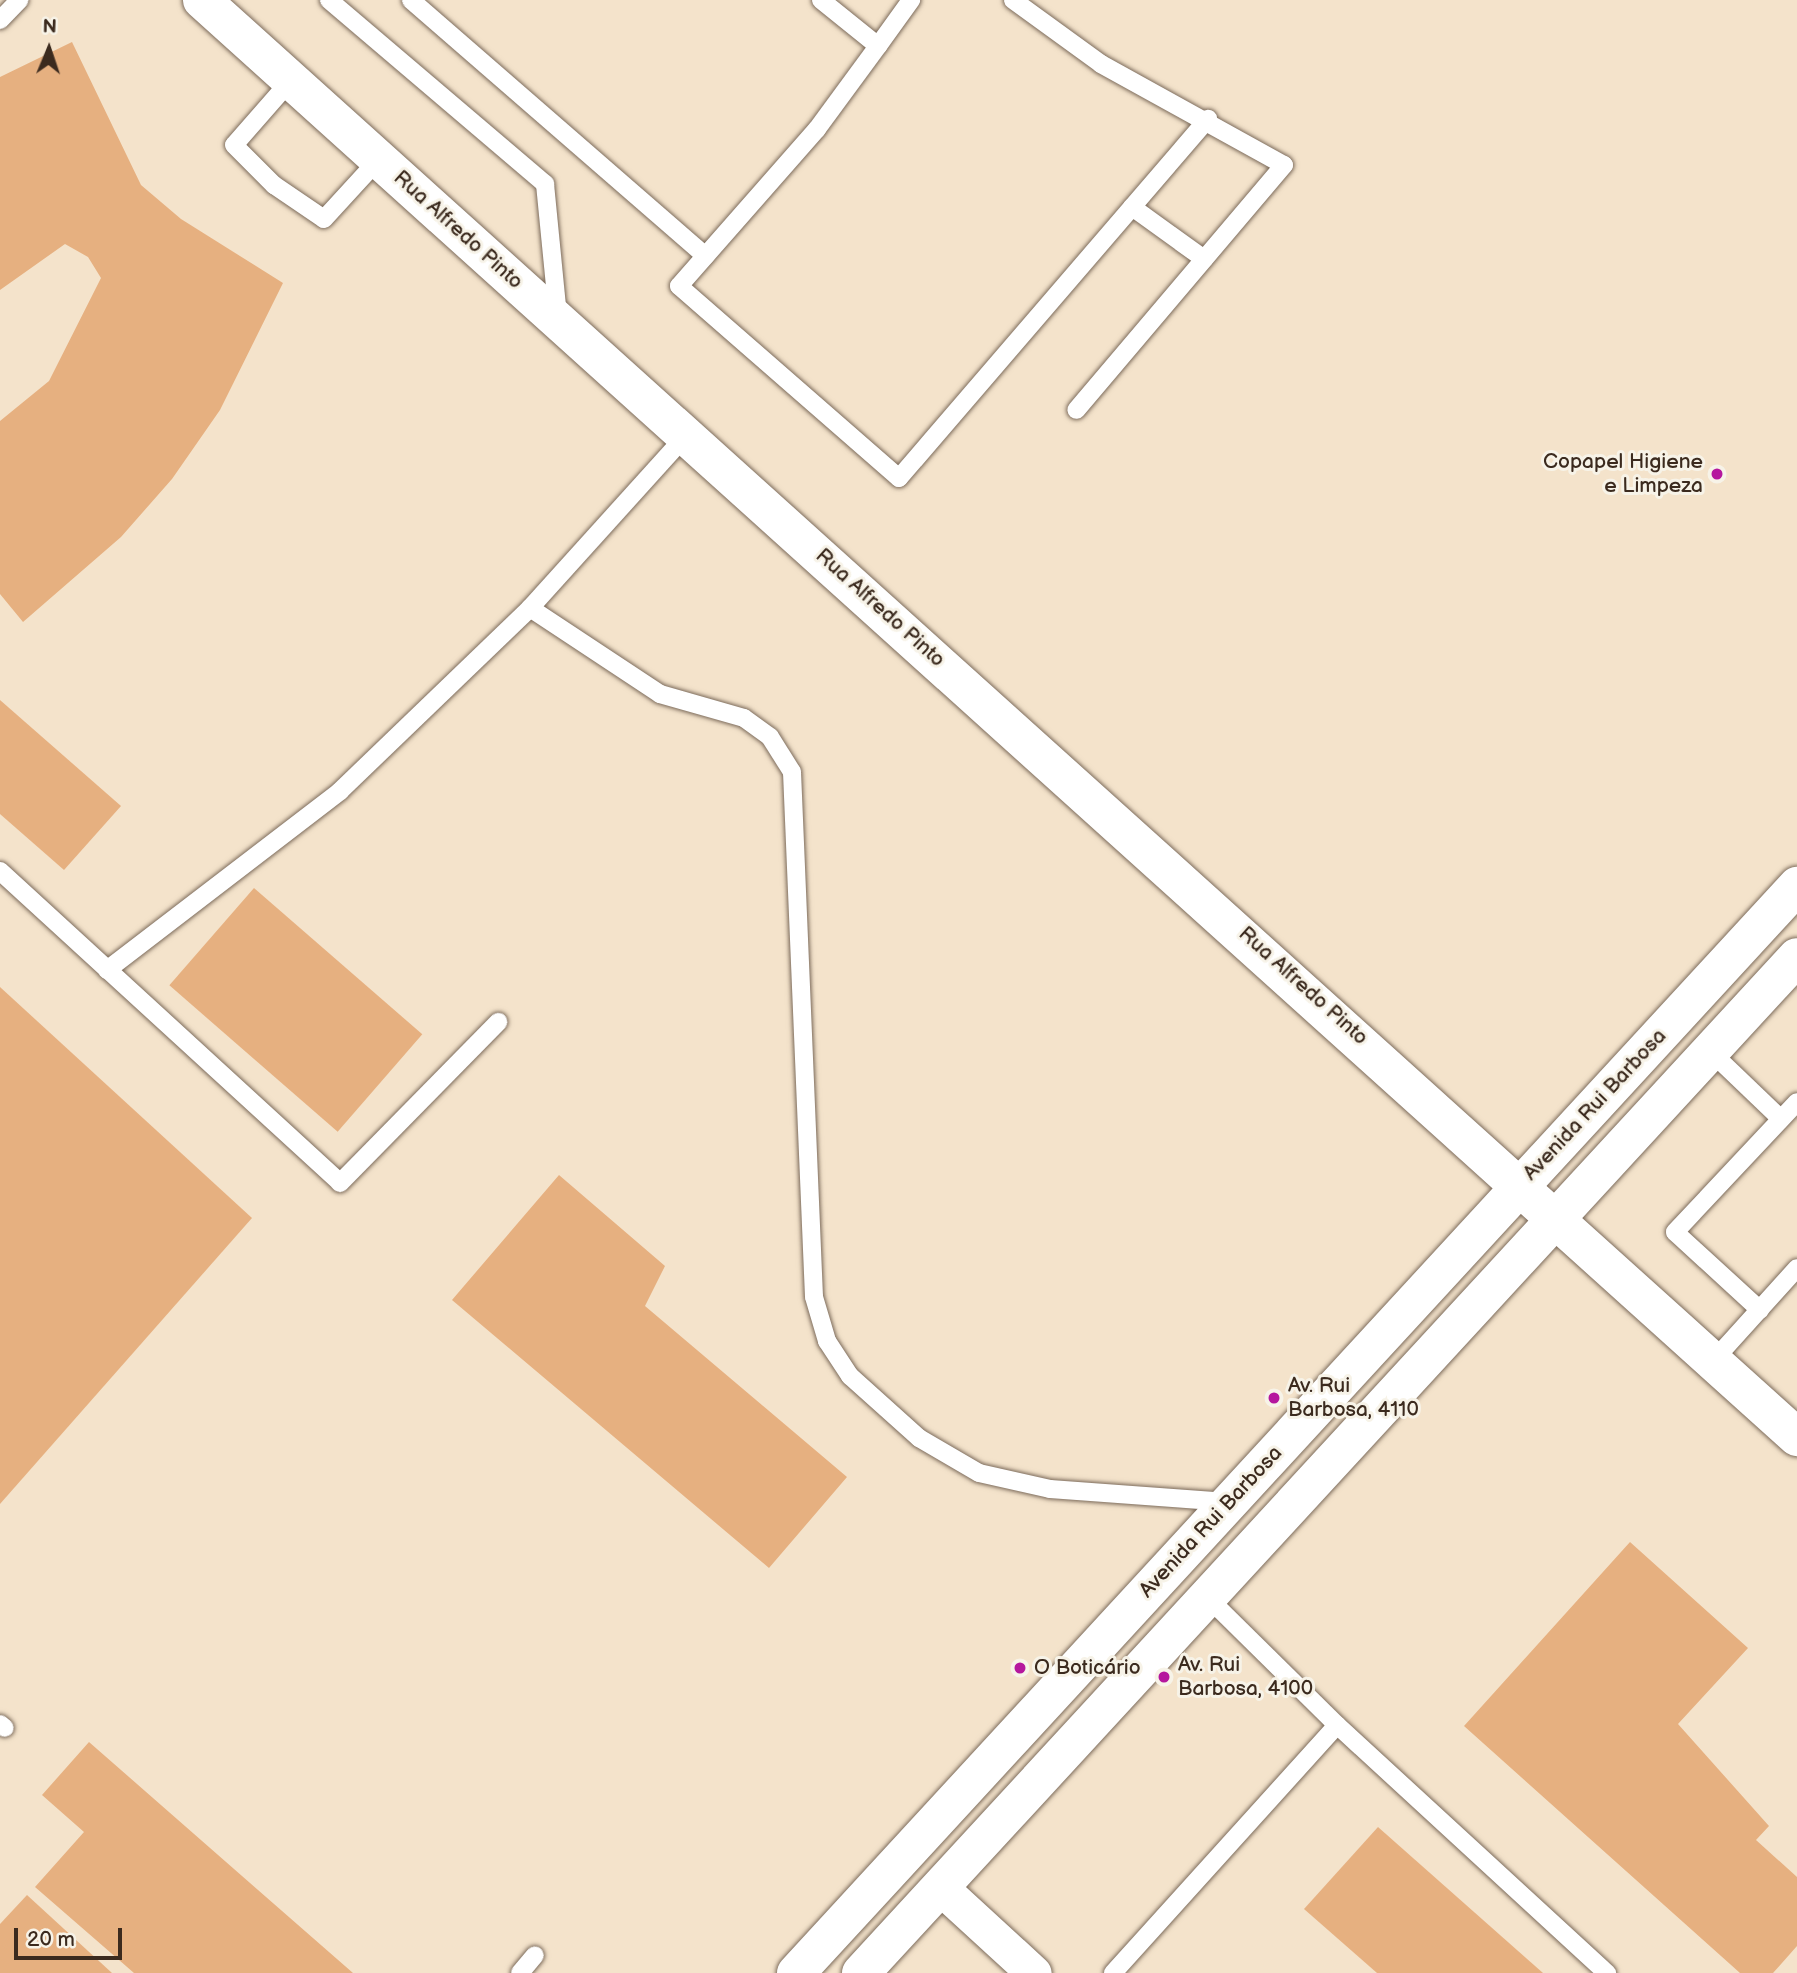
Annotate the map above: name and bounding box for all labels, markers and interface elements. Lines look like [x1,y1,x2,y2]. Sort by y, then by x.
north arrow [14,14,84,84]
text: N [42,16,57,39]
street label: Rua Alfredo Pinto [388,165,528,295]
place label: Copapel Higiene e Limpeza [1543,449,1703,499]
marker: Copapel Higiene e Limpeza [1709,466,1725,482]
street label: Rua Alfredo Pinto [810,543,950,673]
street label: Rua Alfredo Pinto [1233,921,1373,1051]
street label: Avenida Rui Barbosa [1518,1024,1672,1186]
place label: Av. Rui Barbosa, 4110 [1288,1373,1419,1423]
marker: Av. Rui Barbosa, 4110 [1266,1390,1282,1406]
street label: Avenida Rui Barbosa [1134,1441,1288,1603]
place label: Av. Rui Barbosa, 4100 [1178,1652,1313,1702]
place label: O Boticário [1034,1655,1141,1681]
marker: O Boticário [1012,1660,1028,1676]
marker: Av. Rui Barbosa, 4100 [1156,1669,1172,1685]
scale bar [18,1913,126,1957]
text: 20 m [27,1927,75,1952]

